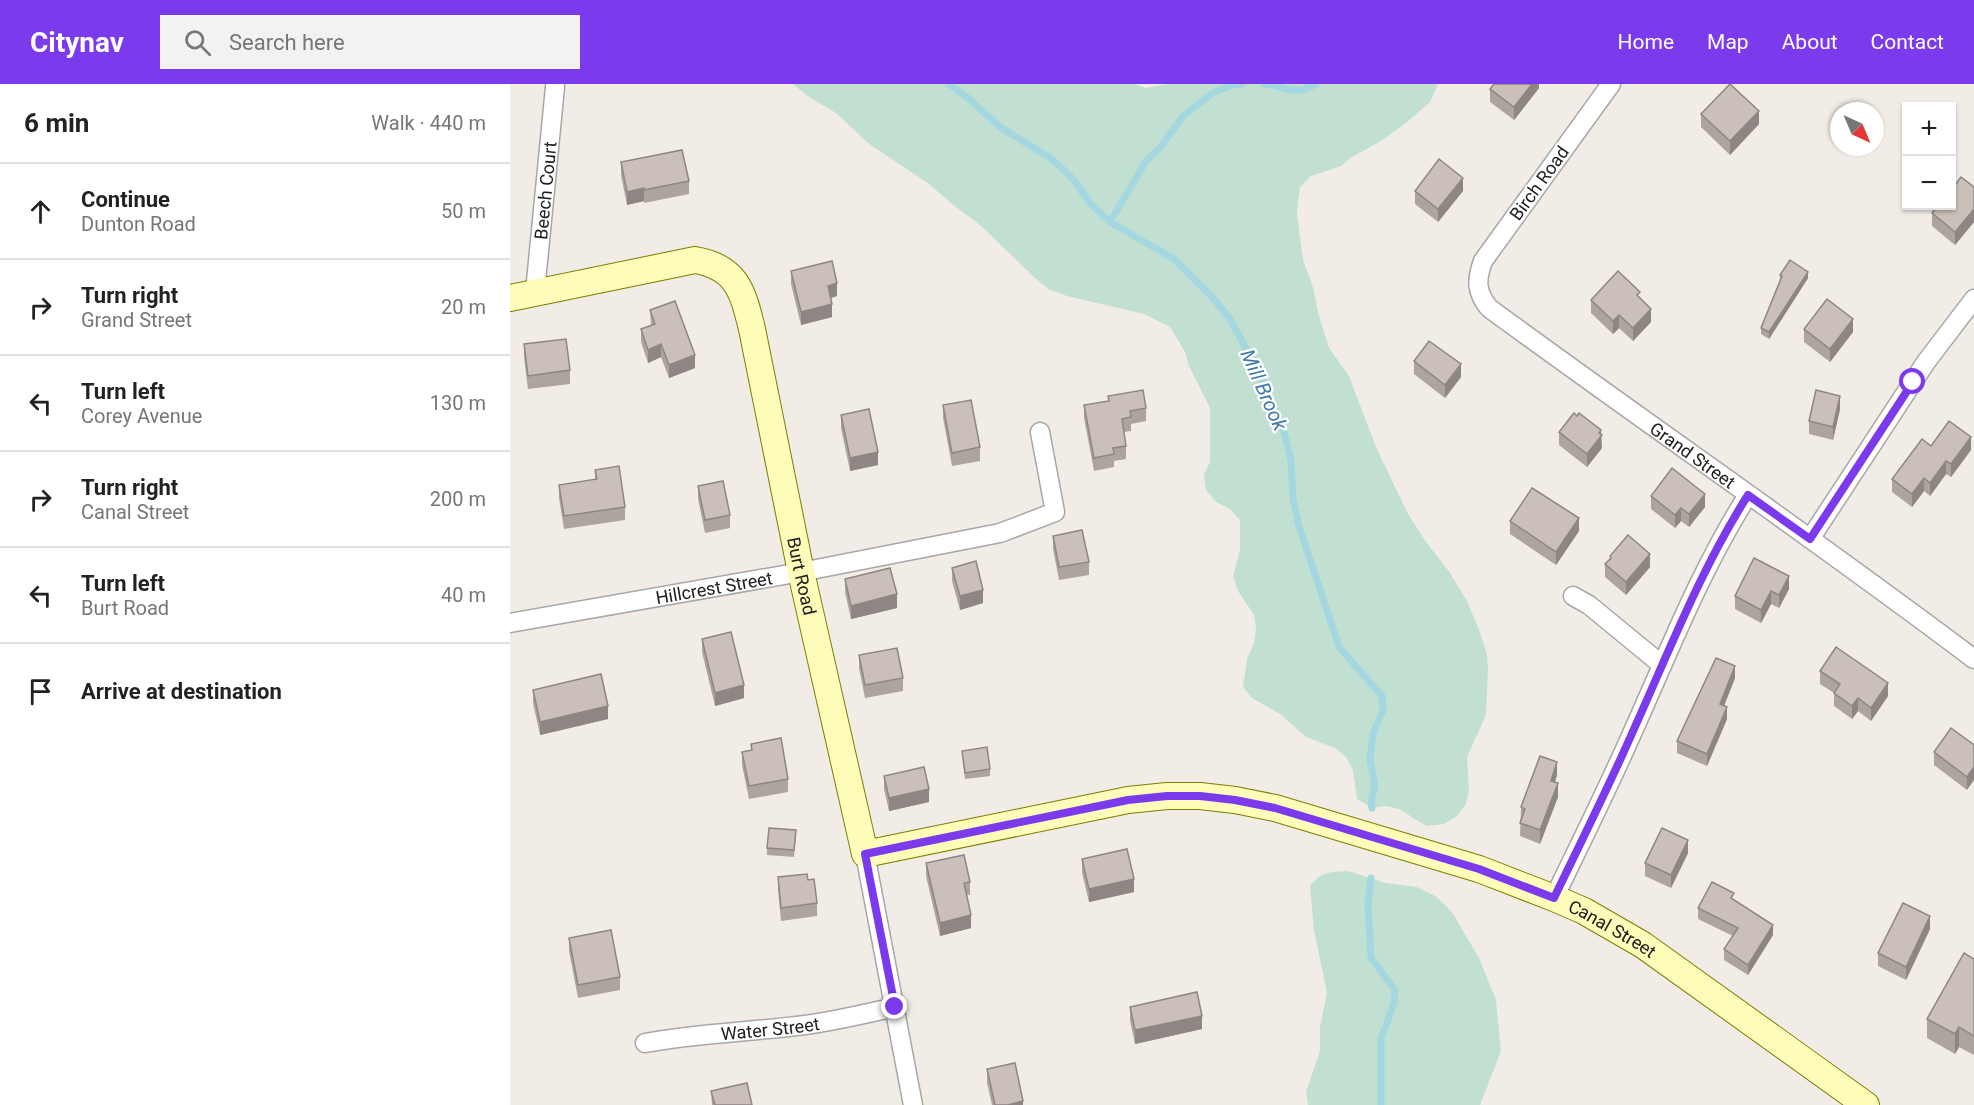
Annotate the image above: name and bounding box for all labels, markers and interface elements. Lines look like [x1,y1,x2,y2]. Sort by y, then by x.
search box [160,15,580,69]
text: Citynav [30,26,124,59]
icon: search [181,26,214,59]
text: Search here [229,30,345,55]
text: Home [1618,30,1674,54]
text: Map [1707,30,1749,54]
text: About [1782,30,1838,54]
text: Contact [1871,30,1944,54]
north arrow [1830,102,1884,156]
map controls [1902,102,1956,210]
button: + [1902,102,1956,156]
text: 6 min [24,108,89,138]
text: Walk · 440 m [371,111,486,135]
street label: Beech Court [530,140,560,241]
street label: Birch Road [1505,142,1573,224]
button: − [1902,156,1956,210]
text: Continue [81,187,170,212]
icon: ahead [24,195,57,228]
text: 50 m [441,199,486,223]
text: Dunton Road [81,212,196,236]
text: Turn right [81,283,178,308]
icon: right [24,291,57,324]
text: 20 m [441,295,486,319]
text: Grand Street [81,308,192,332]
water label: Mill Brook [1235,346,1293,435]
route start [1899,368,1925,394]
text: Turn left [81,379,165,404]
icon: left [24,387,57,420]
text: 130 m [430,391,486,415]
text: Corey Avenue [81,404,202,428]
street label: Grand Street [1646,417,1740,492]
text: Turn right [81,475,178,500]
icon: right [24,483,57,516]
text: 200 m [430,487,486,511]
text: Canal Street [81,500,189,524]
street label: Burt Road [784,535,821,617]
street label: Hillcrest Street [654,567,774,608]
text: Turn left [81,571,165,596]
icon: left [24,579,57,612]
text: 40 m [441,583,486,607]
text: Burt Road [81,596,169,620]
icon: arrive [24,675,57,708]
text: Arrive at destination [81,679,282,704]
street label: Canal Street [1565,895,1661,962]
route end [881,993,907,1019]
street label: Water Street [720,1013,821,1044]

